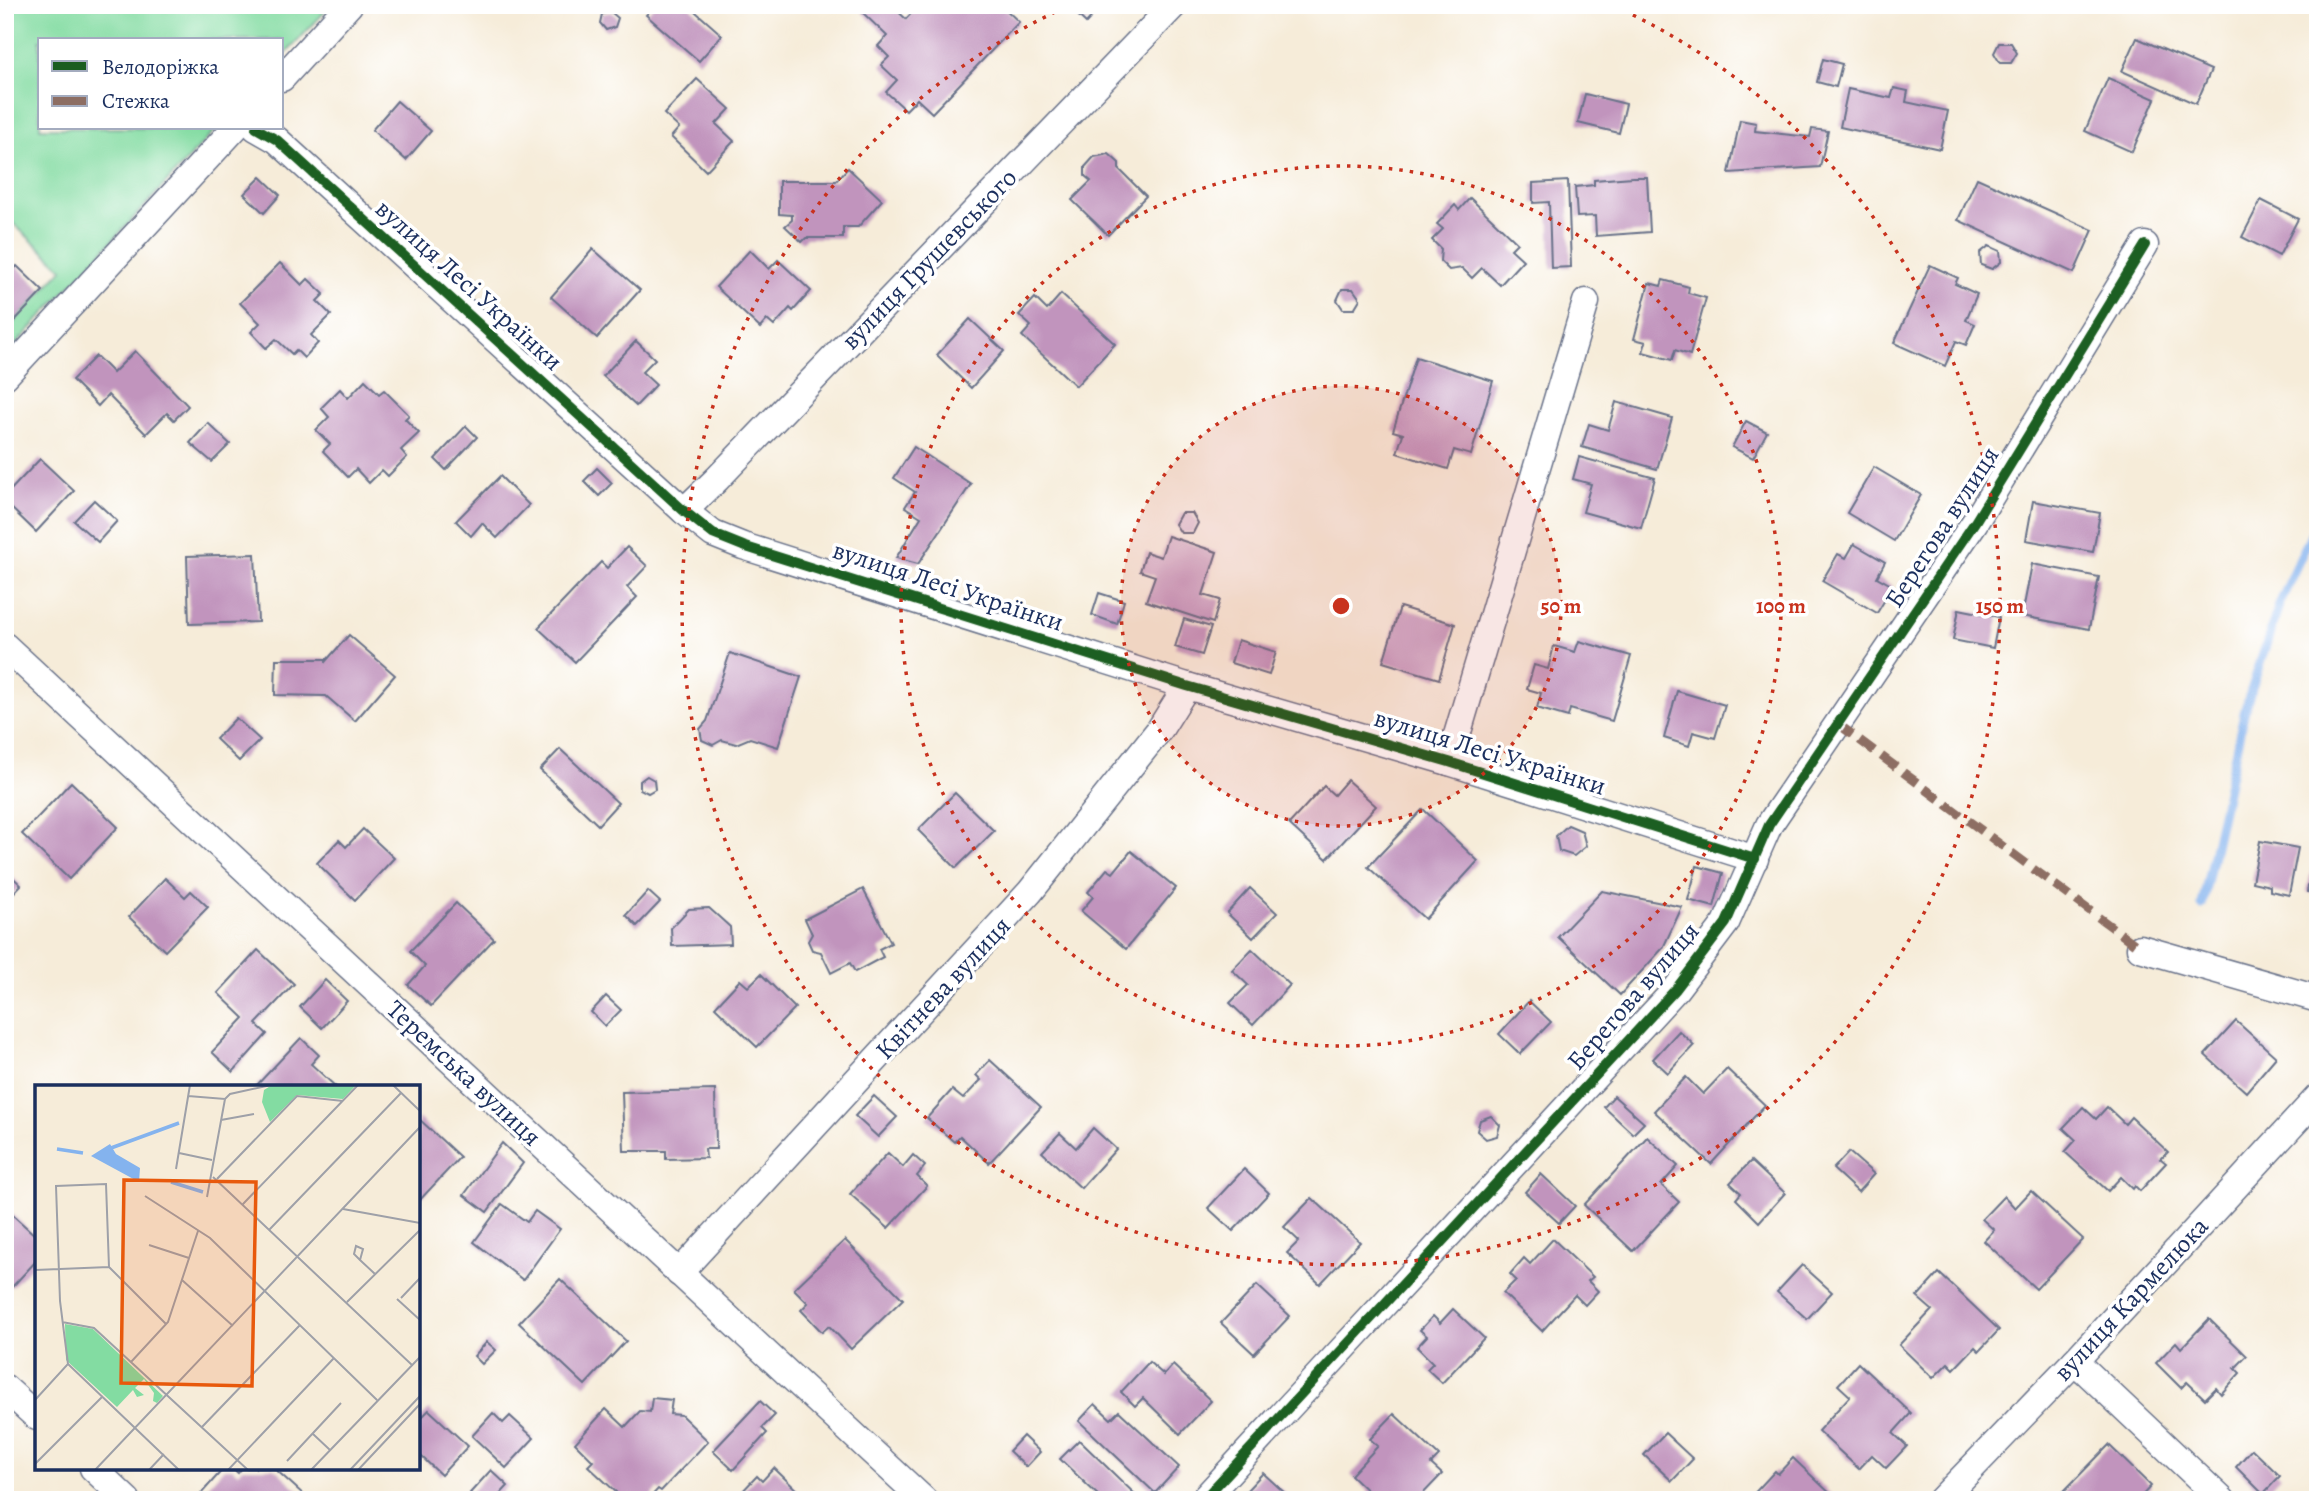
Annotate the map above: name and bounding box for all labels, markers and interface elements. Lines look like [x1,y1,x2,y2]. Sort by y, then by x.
legend [38,38,284,130]
text: Велодоріжка [102,53,219,81]
text: Стежка [102,87,170,115]
street label: вулиця Грушевського [833,161,1025,357]
street label: вулиця Лесі Українки [368,191,570,379]
street label: Берегова вулиця [1877,440,2007,614]
street label: вулиця Лесі Українки [828,532,1068,640]
text: 50 m [1541,592,1582,620]
text: 100 m [1756,592,1806,620]
text: 150 m [1976,592,2025,620]
centre of rings [1329,594,1353,618]
street label: вулиця Лесі Українки [1370,700,1610,804]
street label: Квітнева вулиця [868,909,1018,1067]
street label: Берегова вулиця [1559,914,1707,1078]
street label: Теремська вулиця [379,992,549,1154]
inset map [35,1085,420,1470]
street label: вулиця Кармелюка [2046,1209,2216,1389]

